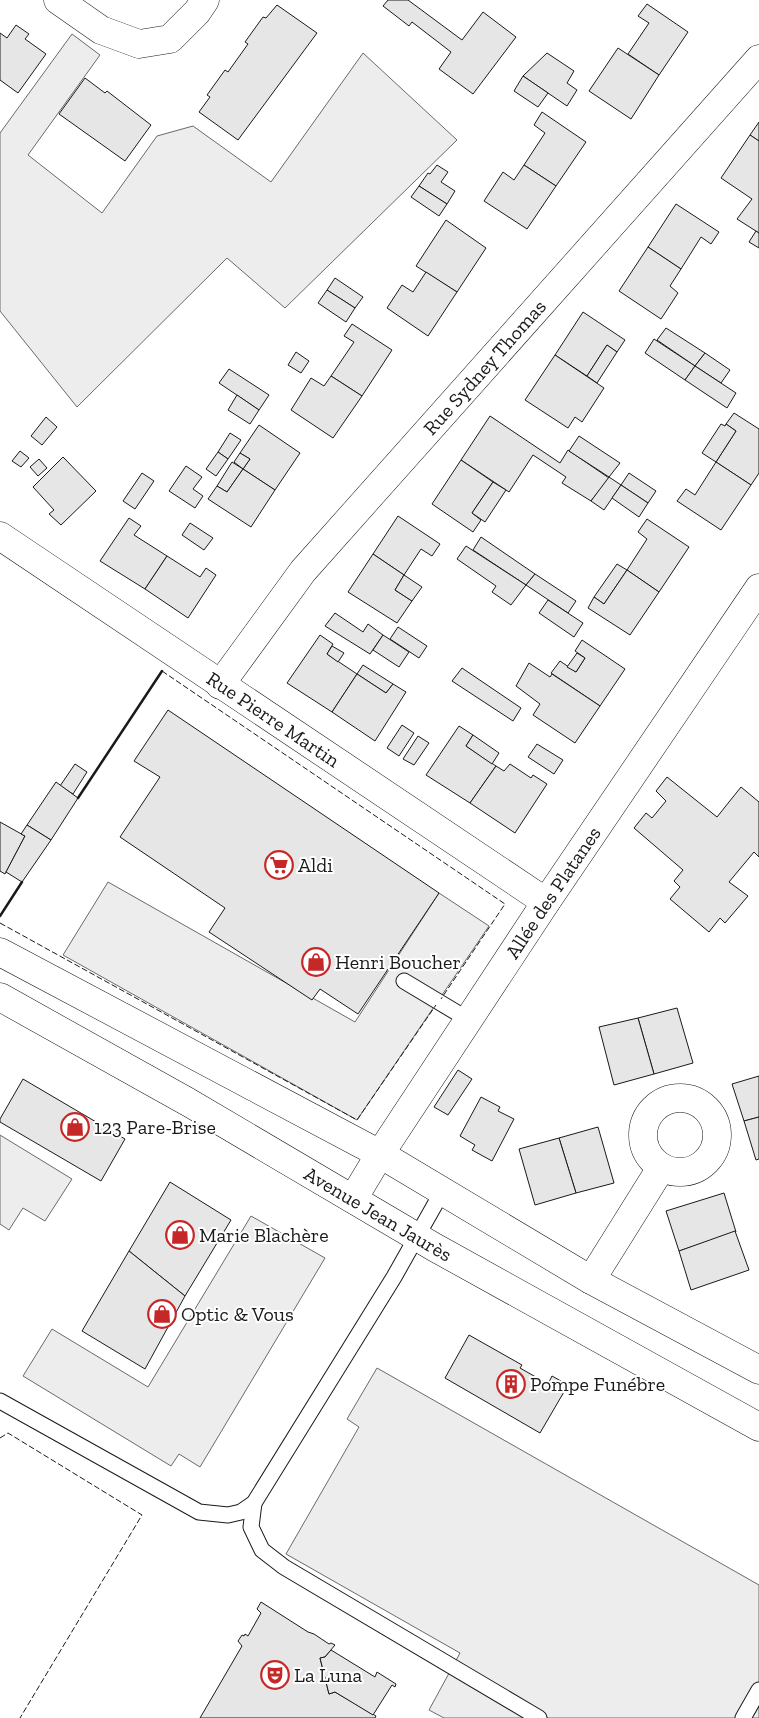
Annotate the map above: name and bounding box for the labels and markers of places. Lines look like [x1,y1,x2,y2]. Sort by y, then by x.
supermarket icon: Aldi [264,850,294,880]
place label: Aldi [298,853,333,877]
shop icon: Henri Boucher [301,947,331,977]
place label: Henri Boucher [335,950,461,974]
shop icon: 123 Pare-Brise [60,1112,90,1142]
place label: 123 Pare-Brise [94,1115,216,1139]
shop icon: Marie Blachère [165,1220,195,1250]
place label: Marie Blachère [199,1223,329,1247]
shop icon: Optic & Vous [147,1299,177,1329]
place label: Optic & Vous [181,1302,294,1326]
building icon: Pompe Funébre [496,1369,526,1399]
place label: Pompe Funébre [530,1372,665,1396]
theatre icon: La Luna [260,1660,290,1690]
place label: La Luna [294,1663,363,1687]

